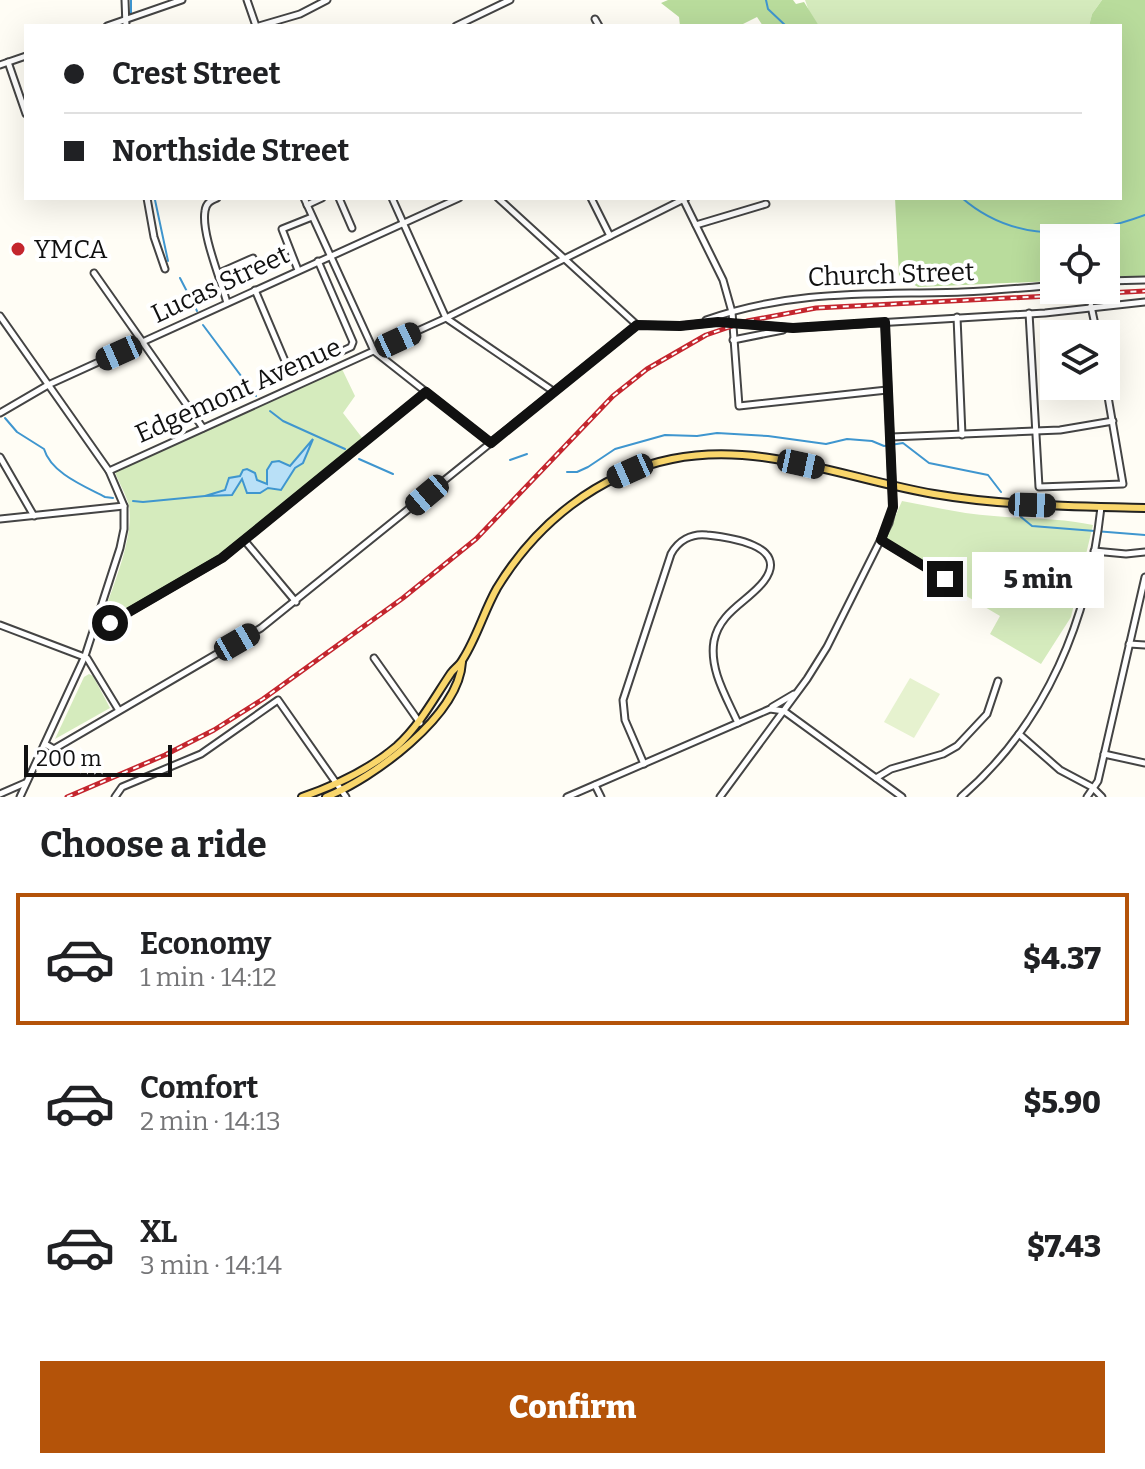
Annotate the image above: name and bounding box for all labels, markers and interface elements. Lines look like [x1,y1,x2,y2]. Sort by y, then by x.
text: Crest Street [112,56,281,92]
text: Northside Street [112,133,349,169]
map controls [1040,224,1120,400]
button: locate [1040,224,1120,304]
place label: YMCA [34,234,108,265]
street label: Lucas Street [147,239,294,330]
marker: YMCA [9,240,27,258]
street label: Church Street [807,256,976,293]
car [371,319,425,361]
button: layers [1040,320,1120,400]
street label: Edgemont Avenue [131,331,346,450]
car [92,332,146,374]
car [775,447,827,481]
car [603,450,657,492]
car [401,470,453,520]
car [1008,492,1056,518]
callout: 5 min [973,551,1105,607]
route end [927,561,963,597]
text: 5 min [1003,564,1073,595]
route start [92,605,128,641]
car [210,620,264,664]
scale bar [24,741,172,777]
text: 200 m [36,745,102,772]
text: Choose a ride [40,823,267,867]
icon: car [44,923,116,995]
text: Economy [140,926,271,962]
text: $4.37 [1023,941,1101,977]
text: 1 min · 14:12 [140,962,277,993]
icon: car [44,1067,116,1139]
text: Comfort [140,1070,258,1106]
text: $5.90 [1023,1085,1101,1121]
text: 2 min · 14:13 [140,1106,281,1137]
icon: car [44,1211,116,1283]
text: XL [140,1214,177,1250]
text: $7.43 [1027,1229,1101,1265]
text: 3 min · 14:14 [140,1250,282,1281]
button: Confirm [40,1361,1105,1453]

